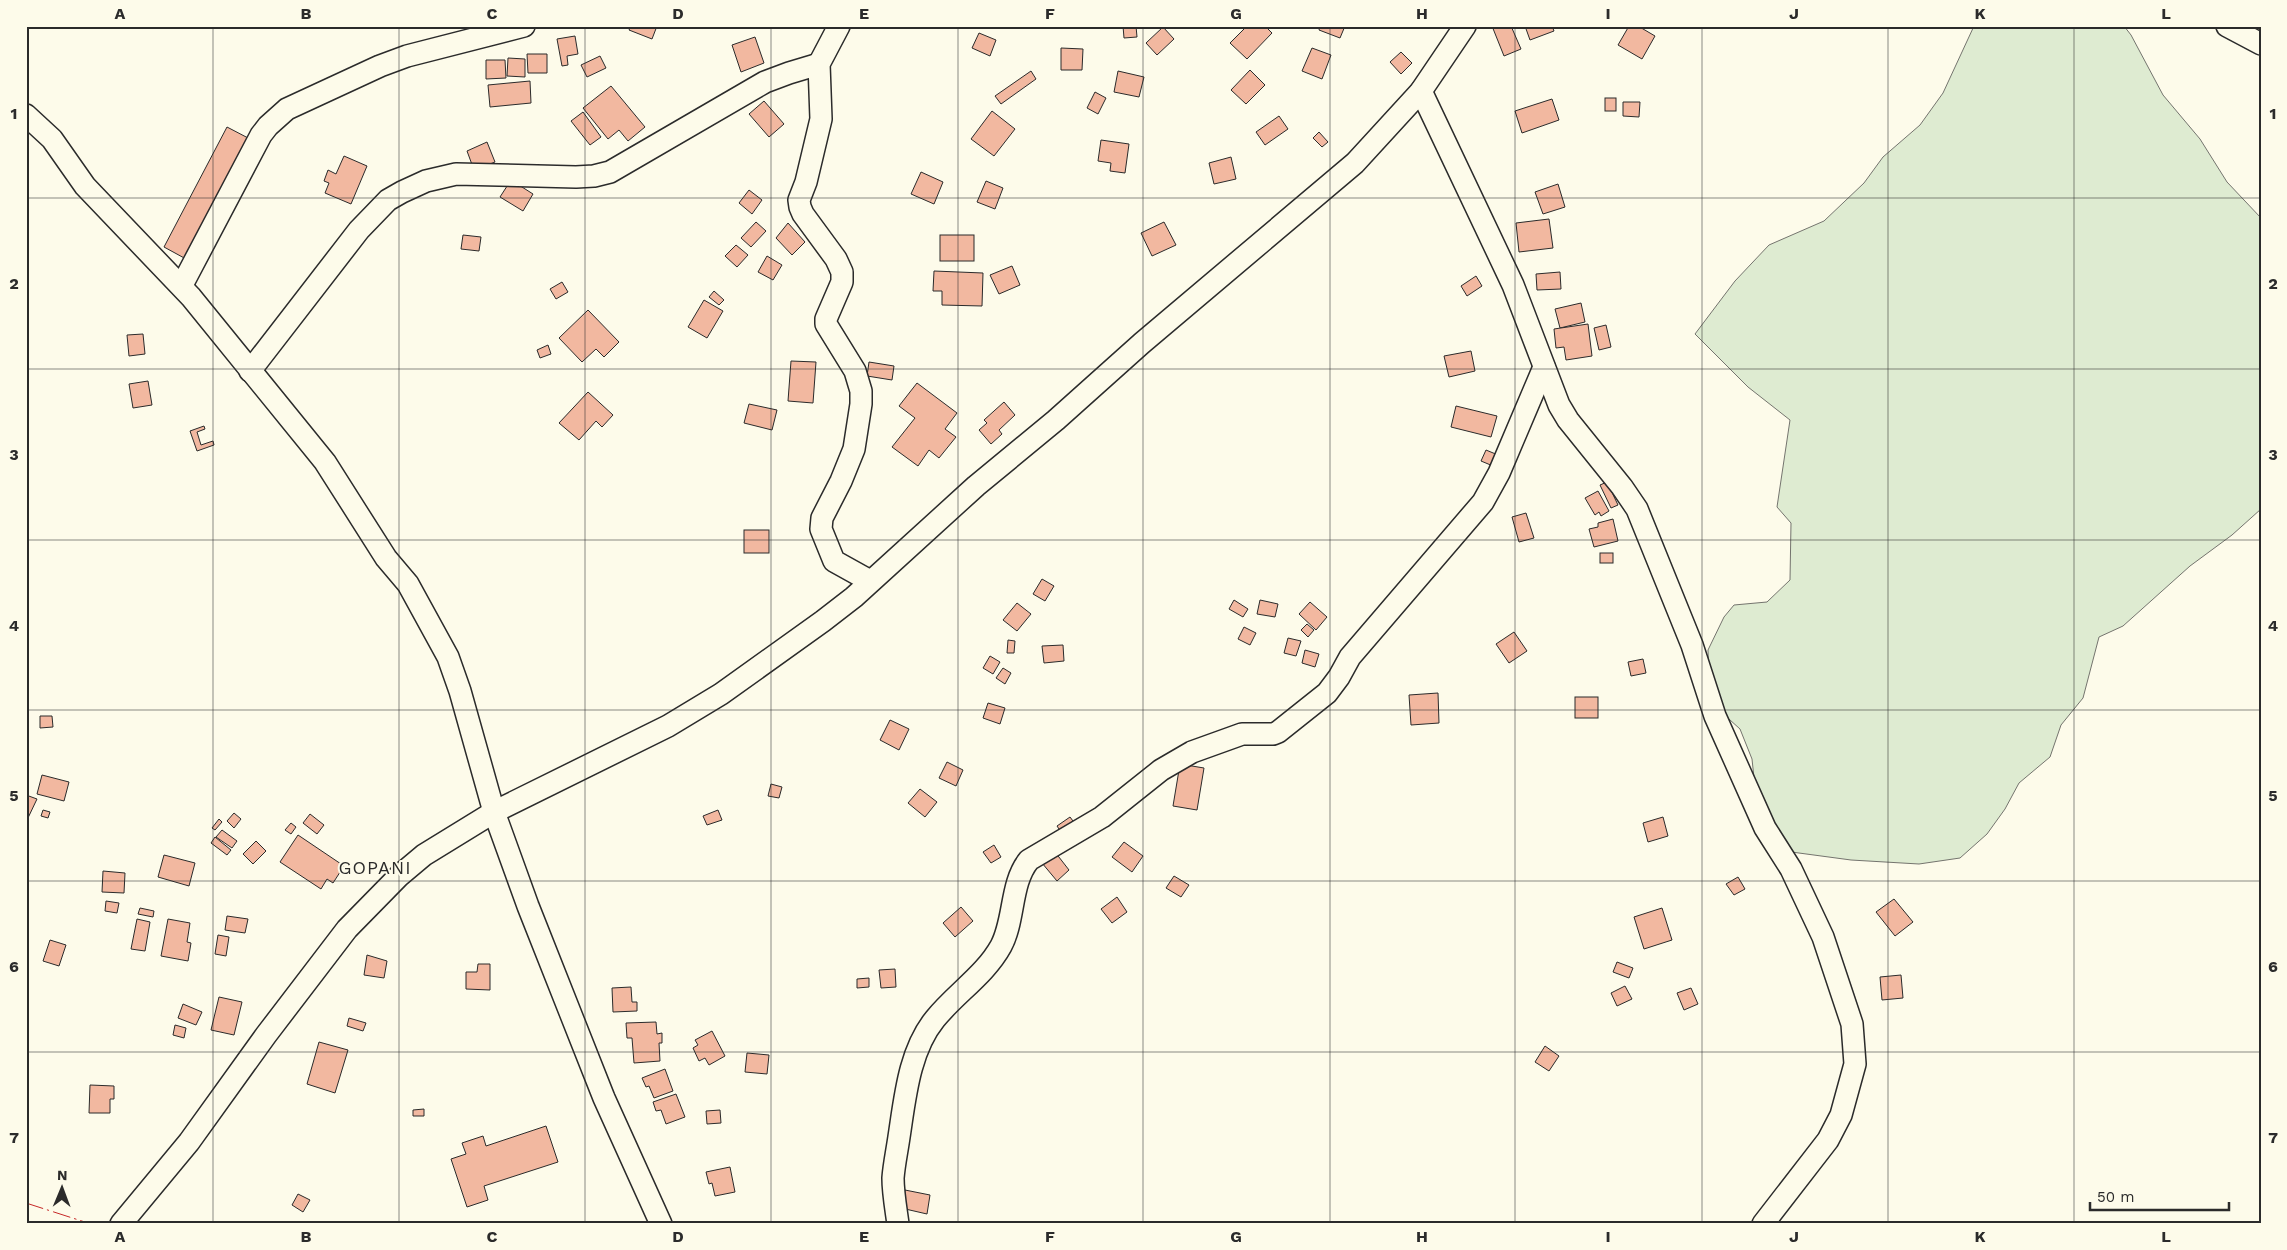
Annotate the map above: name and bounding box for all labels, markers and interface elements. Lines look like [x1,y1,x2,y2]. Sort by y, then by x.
text: A [115,4,126,23]
text: B [301,4,312,23]
text: C [487,4,498,23]
text: D [672,4,684,23]
text: E [859,4,869,23]
text: F [1045,4,1055,23]
text: G [1230,4,1242,23]
text: H [1416,4,1428,23]
text: I [1605,4,1611,23]
text: J [1789,4,1799,23]
text: K [1974,4,1986,23]
text: L [2161,4,2171,23]
text: 1 [11,104,17,123]
text: 1 [2270,104,2276,123]
text: 2 [9,274,19,293]
text: 2 [2268,274,2278,293]
text: 3 [9,445,19,464]
text: 3 [2268,445,2278,464]
text: 4 [9,616,19,635]
text: 4 [2268,616,2278,635]
text: 5 [9,786,19,805]
text: 5 [2268,786,2278,805]
district label: GOPANI [338,857,412,878]
text: 6 [9,957,19,976]
text: 6 [2268,957,2278,976]
text: 7 [9,1128,19,1147]
text: 7 [2268,1128,2278,1147]
north arrow [38,1162,88,1212]
text: N [57,1167,68,1183]
scale bar [2090,1180,2228,1212]
text: 50 m [2097,1188,2134,1206]
text: A [115,1227,126,1246]
text: B [301,1227,312,1246]
text: C [487,1227,498,1246]
text: D [672,1227,684,1246]
text: E [859,1227,869,1246]
text: F [1045,1227,1055,1246]
text: G [1230,1227,1242,1246]
text: H [1416,1227,1428,1246]
text: I [1605,1227,1611,1246]
text: J [1789,1227,1799,1246]
text: K [1974,1227,1986,1246]
text: L [2161,1227,2171,1246]

